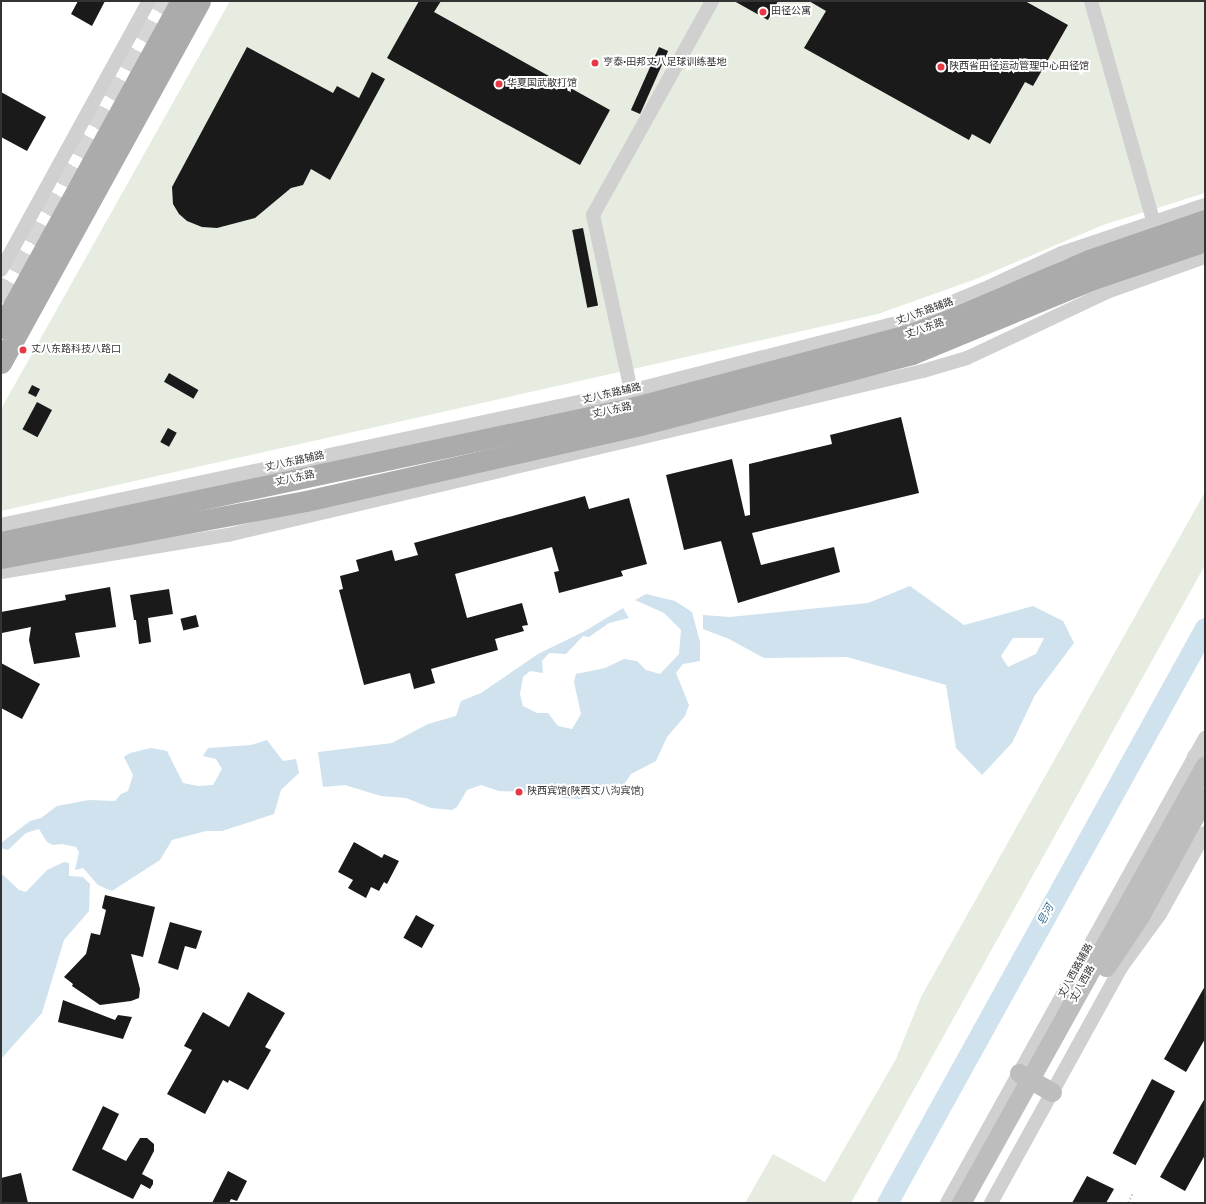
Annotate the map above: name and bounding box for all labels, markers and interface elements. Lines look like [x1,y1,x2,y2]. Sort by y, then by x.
place label: 田径公寓 [771,6,811,18]
marker: 田径公寓 [758,7,768,17]
place label: 亨泰·田邦丈八足球训练基地 [603,57,726,69]
marker: 亨泰·田邦丈八足球训练基地 [590,58,600,68]
place label: 陕西省田径运动管理中心田径馆 [949,61,1089,73]
marker: 陕西省田径运动管理中心田径馆 [936,62,946,72]
place label: 华夏国武散打馆 [507,78,577,90]
marker: 华夏国武散打馆 [494,79,504,89]
street label: 丈八东路辅路 [895,296,955,328]
street label: 丈八东路 [904,317,946,341]
place label: 丈八东路科技八路口 [31,344,121,356]
marker: 丈八东路科技八路口 [18,345,28,355]
street label: 丈八东路辅路 [581,381,643,407]
street label: 丈八东路 [591,401,633,421]
street label: 丈八东路辅路 [264,450,326,474]
street label: 丈八东路 [274,469,316,489]
place label: 陕西宾馆(陕西丈八沟宾馆) [527,786,644,798]
marker: 陕西宾馆(陕西丈八沟宾馆) [514,787,524,797]
water label: 皂河 [1035,902,1057,928]
street label: 丈八西路辅路 [1056,942,1096,1000]
street label: 丈八西路 [1068,964,1098,1004]

